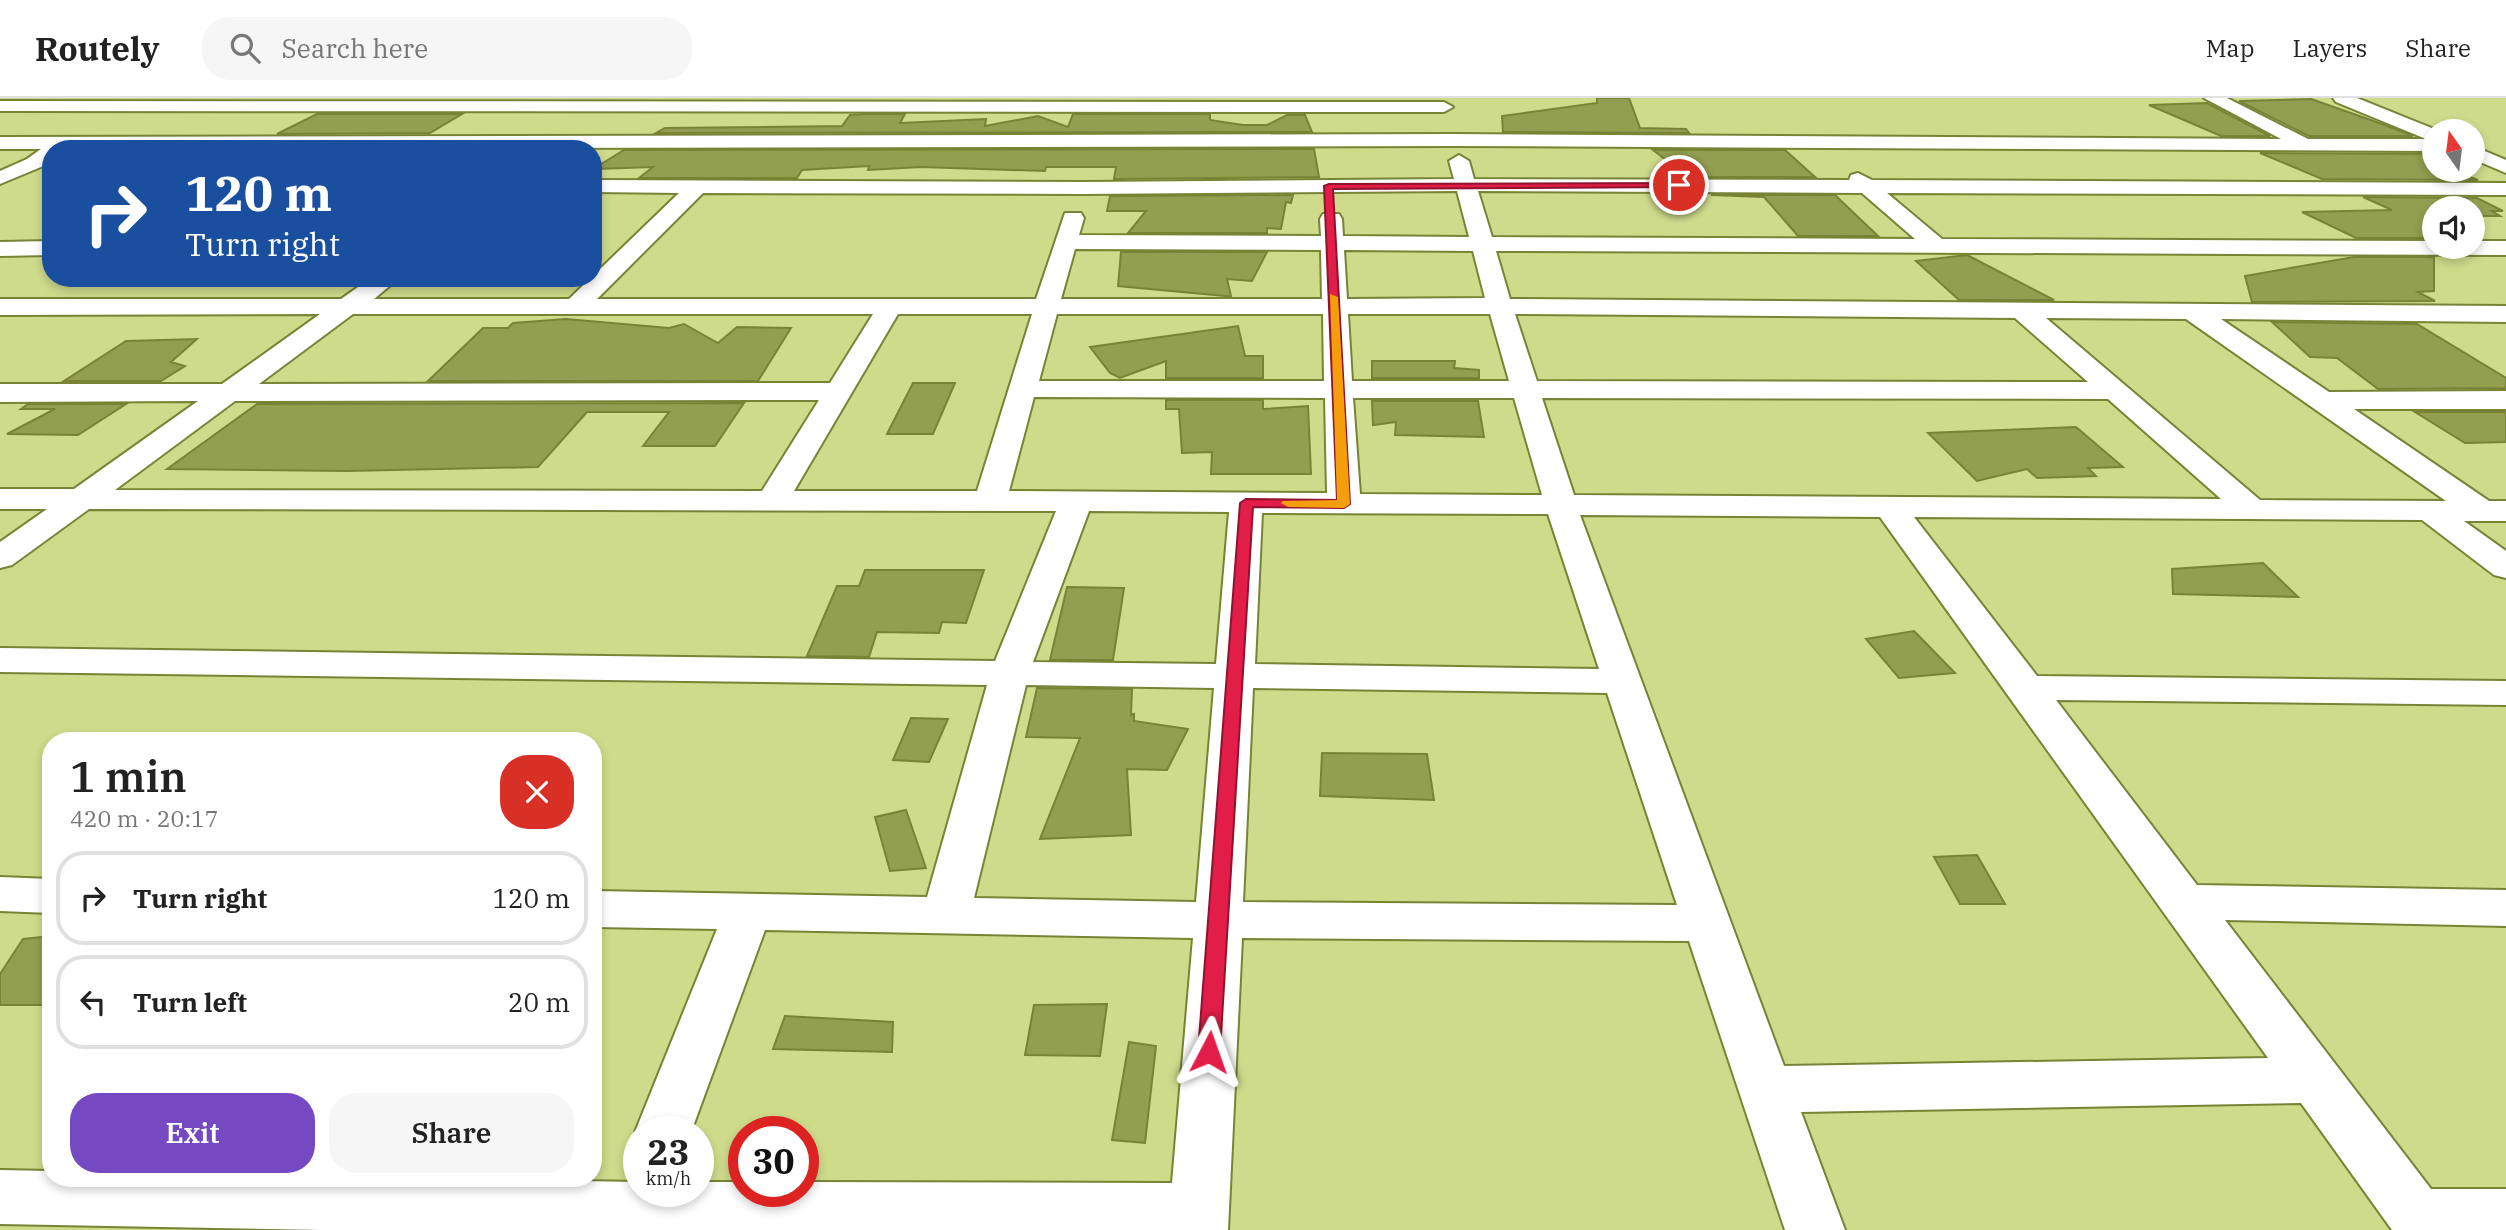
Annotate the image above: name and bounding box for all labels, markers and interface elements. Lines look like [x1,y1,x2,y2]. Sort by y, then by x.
search box [202,17,692,80]
text: Routely [35,27,160,70]
icon: search [226,29,264,67]
text: Search here [282,31,428,65]
text: Map [2206,32,2254,64]
text: Layers [2292,32,2367,64]
text: Share [2405,32,2471,64]
north arrow [2422,119,2485,182]
map controls [2422,119,2485,259]
pin [1649,155,1709,215]
text: 120 m [185,161,332,224]
icon: arrive [1660,166,1698,204]
icon: right [70,168,161,259]
button: sound [2422,196,2485,259]
text: Turn right [185,223,340,265]
text: 1 min [70,749,187,804]
button: close [500,755,574,829]
text: 420 m · 20:17 [70,803,219,833]
icon: right [74,879,112,917]
text: Turn right [133,881,267,915]
text: 120 m [492,881,570,915]
icon: left [74,983,112,1021]
text: Turn left [133,985,247,1019]
text: 20 m [508,985,570,1019]
position arrow [1172,1015,1246,1089]
button: Exit [70,1093,315,1173]
button: Share [329,1093,574,1173]
speed limit sign: 30 [728,1116,819,1207]
text: 23 [647,1129,690,1175]
text: km/h [646,1167,691,1190]

